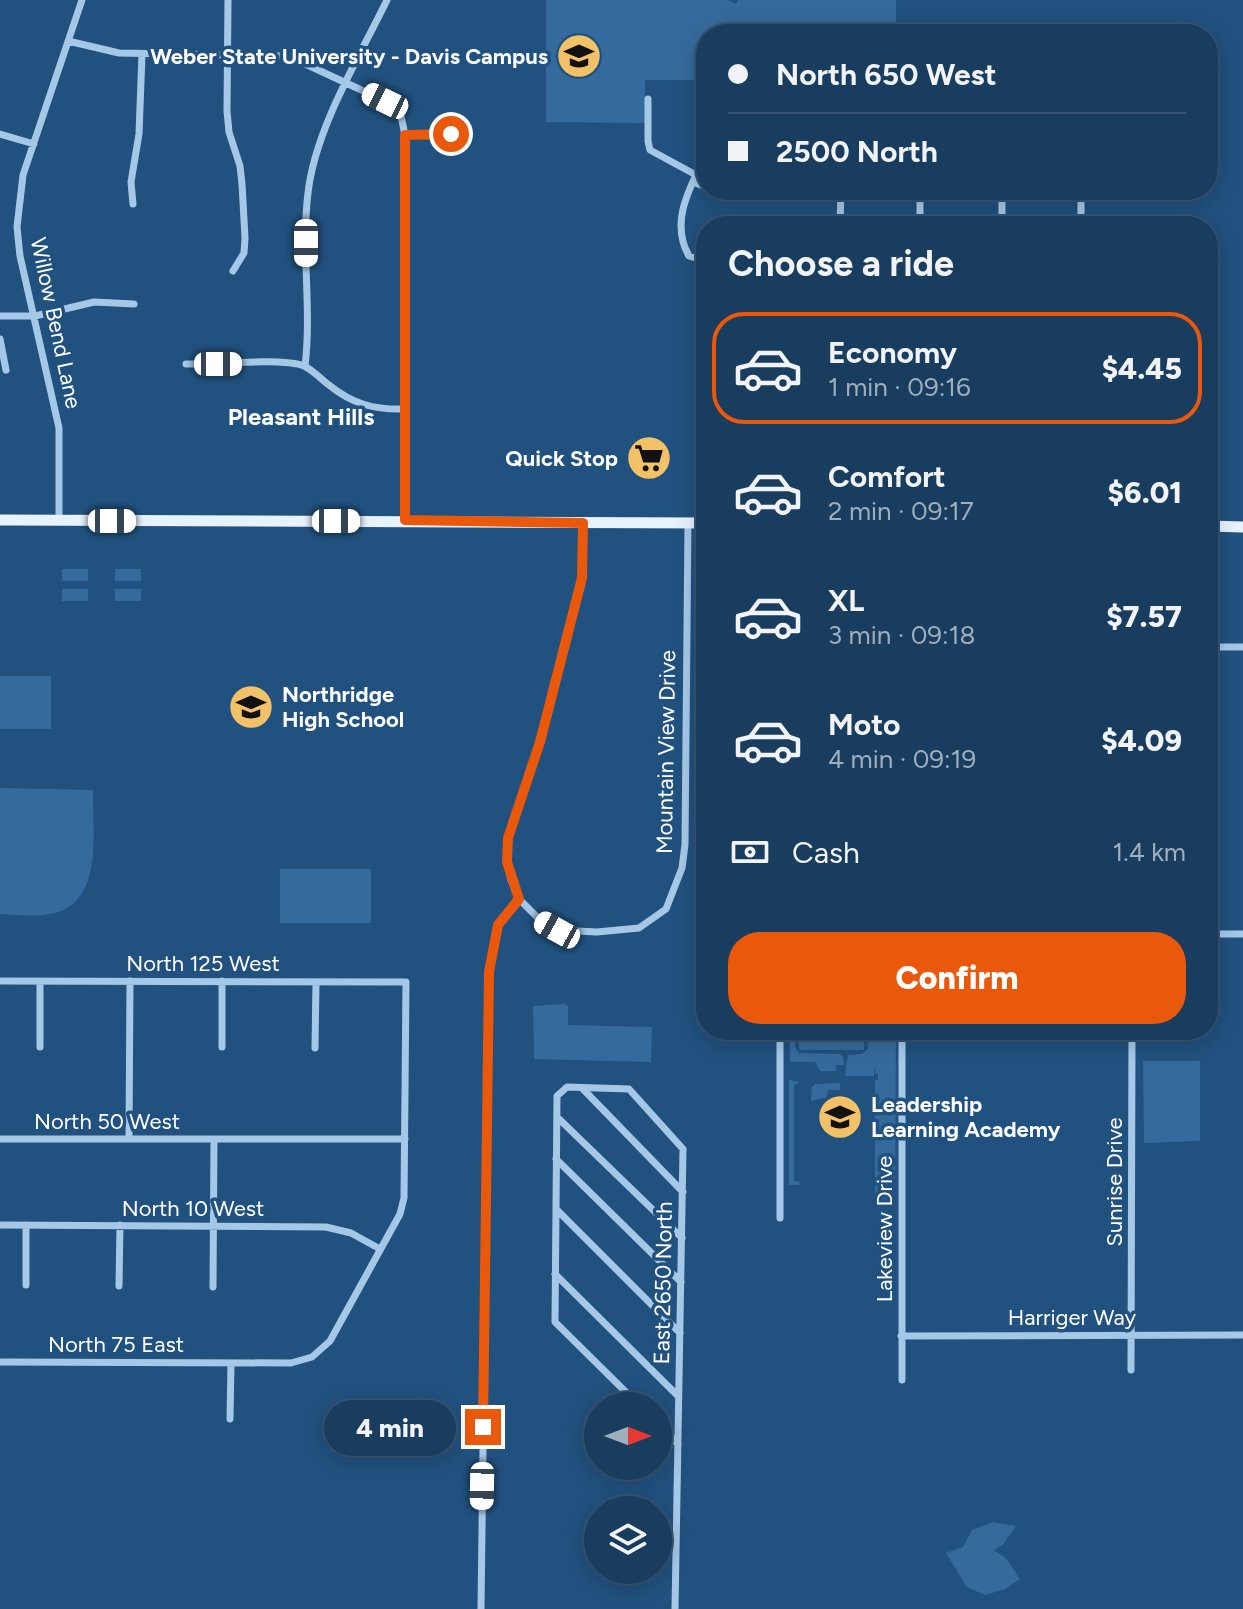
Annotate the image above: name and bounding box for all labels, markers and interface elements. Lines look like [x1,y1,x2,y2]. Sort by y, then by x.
school or university icon: Weber State University - Davis Campus [555,32,603,80]
place label: Weber State University - Davis Campus [150,43,548,70]
text: North 650 West [776,56,997,93]
car [358,80,412,122]
route start [433,116,469,152]
text: 2500 North [776,133,938,170]
car [294,219,318,267]
street label: Willow Bend Lane [25,235,87,411]
text: Choose a ride [728,242,954,285]
icon: car [732,332,804,404]
text: Economy [828,334,957,371]
text: $4.45 [1102,350,1182,387]
car [194,352,242,376]
text: 1 min · 09:16 [828,371,971,403]
district label: Pleasant Hills [228,402,374,431]
supermarket icon: Quick Stop [625,434,673,482]
place label: Quick Stop [505,445,618,472]
icon: car [732,456,804,528]
text: Comfort [828,458,946,495]
text: $6.01 [1108,474,1182,511]
text: 2 min · 09:17 [828,495,974,527]
car [88,509,136,533]
car [312,509,360,533]
icon: car [732,580,804,652]
text: XL [828,582,864,619]
text: $7.57 [1106,598,1182,635]
text: 3 min · 09:18 [828,619,975,651]
street label: Mountain View Drive [651,650,681,854]
place label: Northridge High School [282,681,404,733]
school or university icon: Northridge High School [227,683,275,731]
icon: car [732,704,804,776]
text: Moto [828,706,900,743]
text: $4.09 [1101,722,1182,759]
text: 4 min · 09:19 [828,743,976,775]
icon: cash [728,830,772,874]
text: Cash [792,834,860,871]
text: 1.4 km [1113,836,1186,868]
car [530,908,584,952]
button: Confirm [728,932,1186,1024]
street label: North 125 West [126,950,280,977]
place label: Leadership Learning Academy [871,1091,1061,1143]
school or university icon: Leadership Learning Academy [816,1093,864,1141]
street label: North 50 West [34,1108,180,1135]
street label: Sunrise Drive [1101,1117,1128,1247]
street label: Lakeview Drive [871,1156,898,1302]
street label: North 10 West [122,1195,264,1222]
street label: East 2650 North [648,1201,678,1365]
street label: Harriger Way [1008,1304,1137,1331]
street label: North 75 East [48,1331,184,1358]
north arrow [584,1392,672,1480]
map controls [584,1392,672,1584]
callout: 4 min [323,1399,455,1455]
route end [465,1409,501,1445]
text: 4 min [356,1412,424,1444]
car [470,1462,494,1510]
button: layers [584,1496,672,1584]

